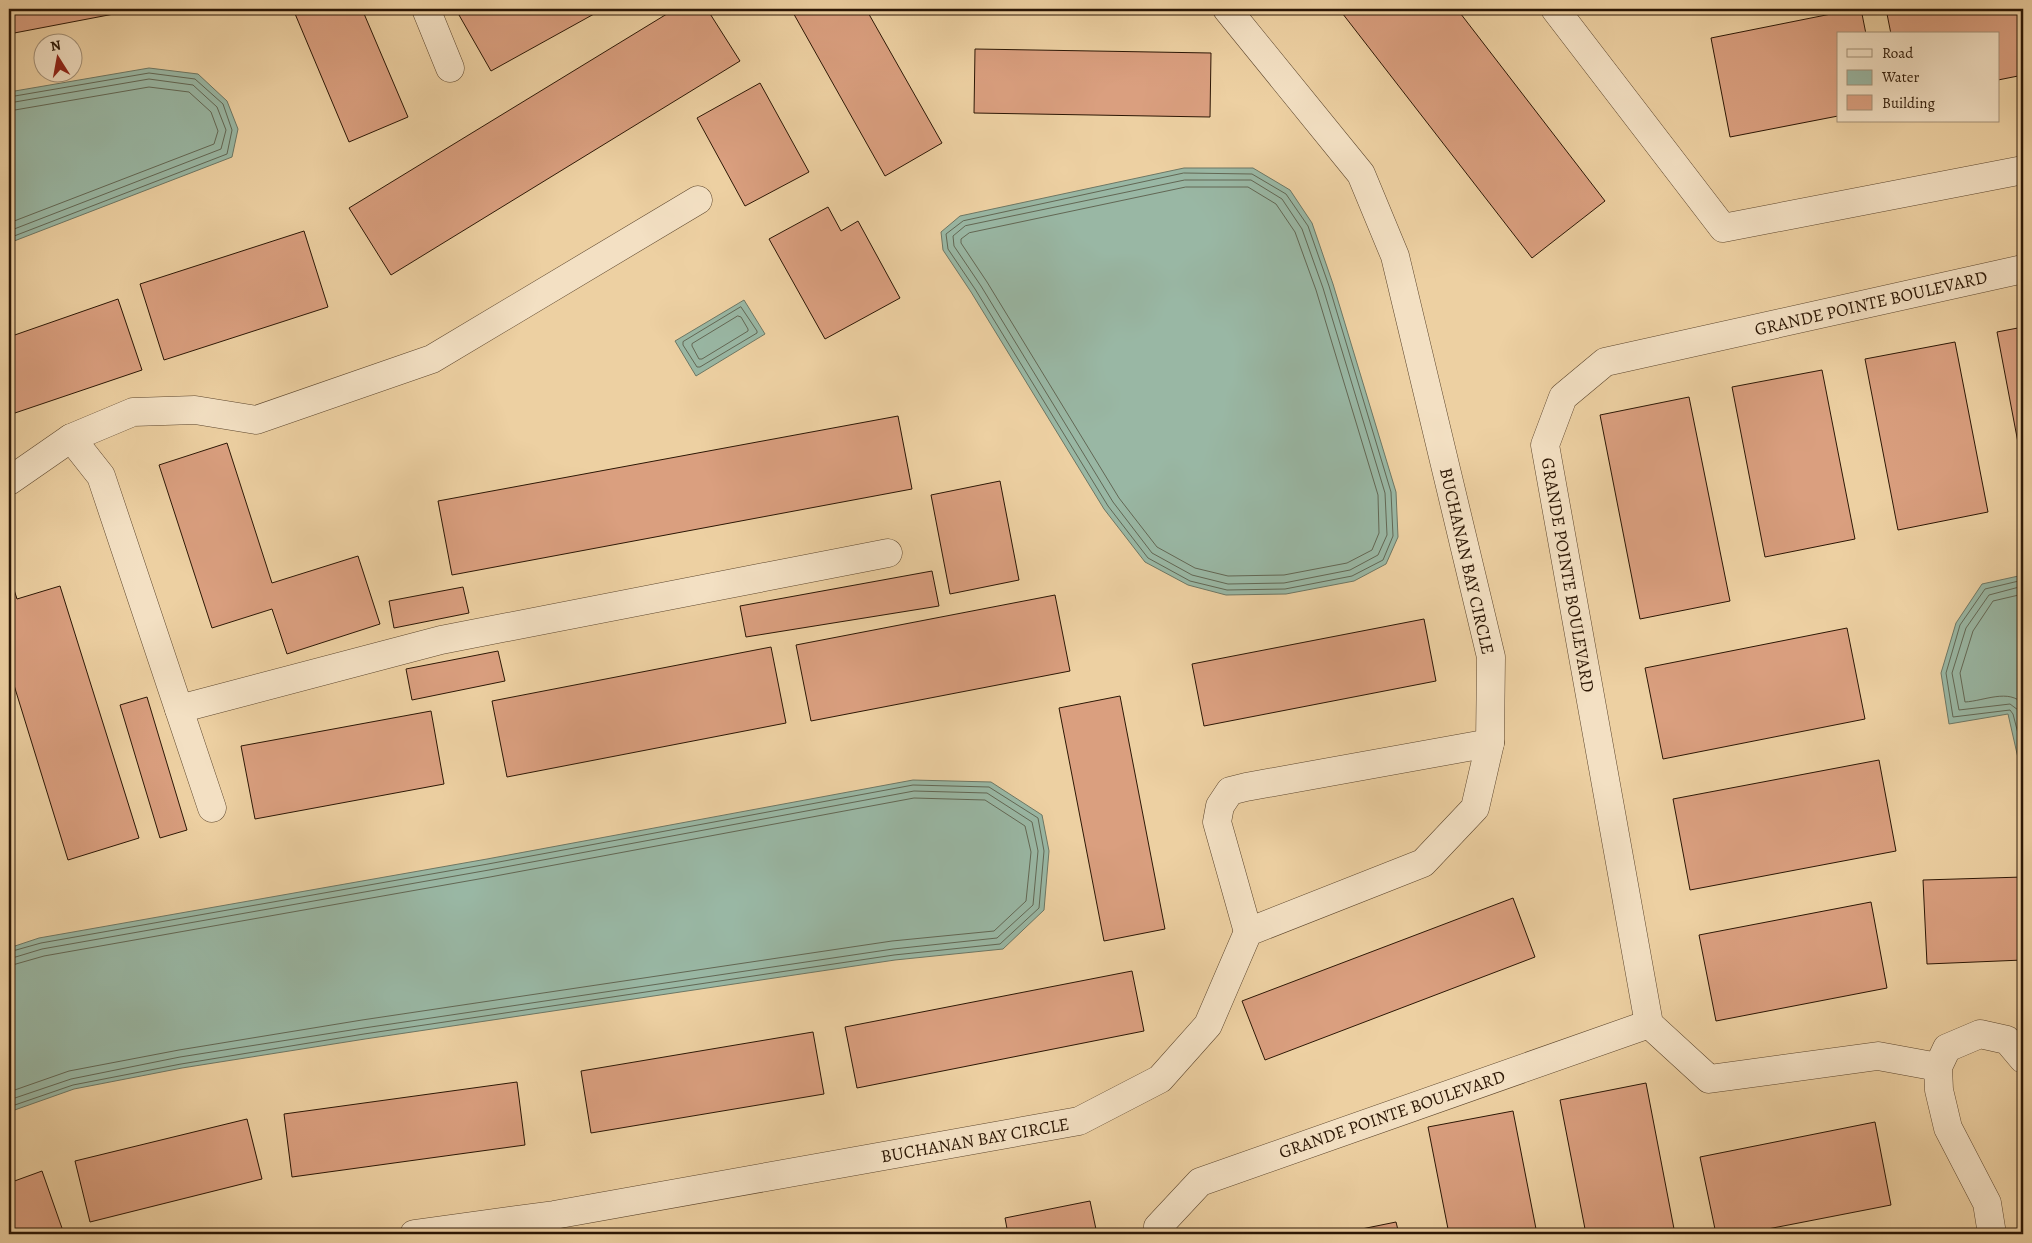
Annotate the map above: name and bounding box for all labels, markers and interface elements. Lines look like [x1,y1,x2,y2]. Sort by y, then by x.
north arrow [32,32,82,82]
legend [1837,32,2000,122]
text: N [49,35,62,56]
text: Road [1882,43,1914,63]
text: Water [1881,67,1919,87]
text: Building [1882,93,1935,113]
street label: GRANDE POINTE BOULEVARD [1752,265,1990,341]
street label: GRANDE POINTE BOULEVARD [1536,456,1600,694]
street label: BUCHANAN BAY CIRCLE [1434,465,1500,657]
street label: GRANDE POINTE BOULEVARD [1276,1064,1508,1164]
street label: BUCHANAN BAY CIRCLE [879,1112,1071,1168]

